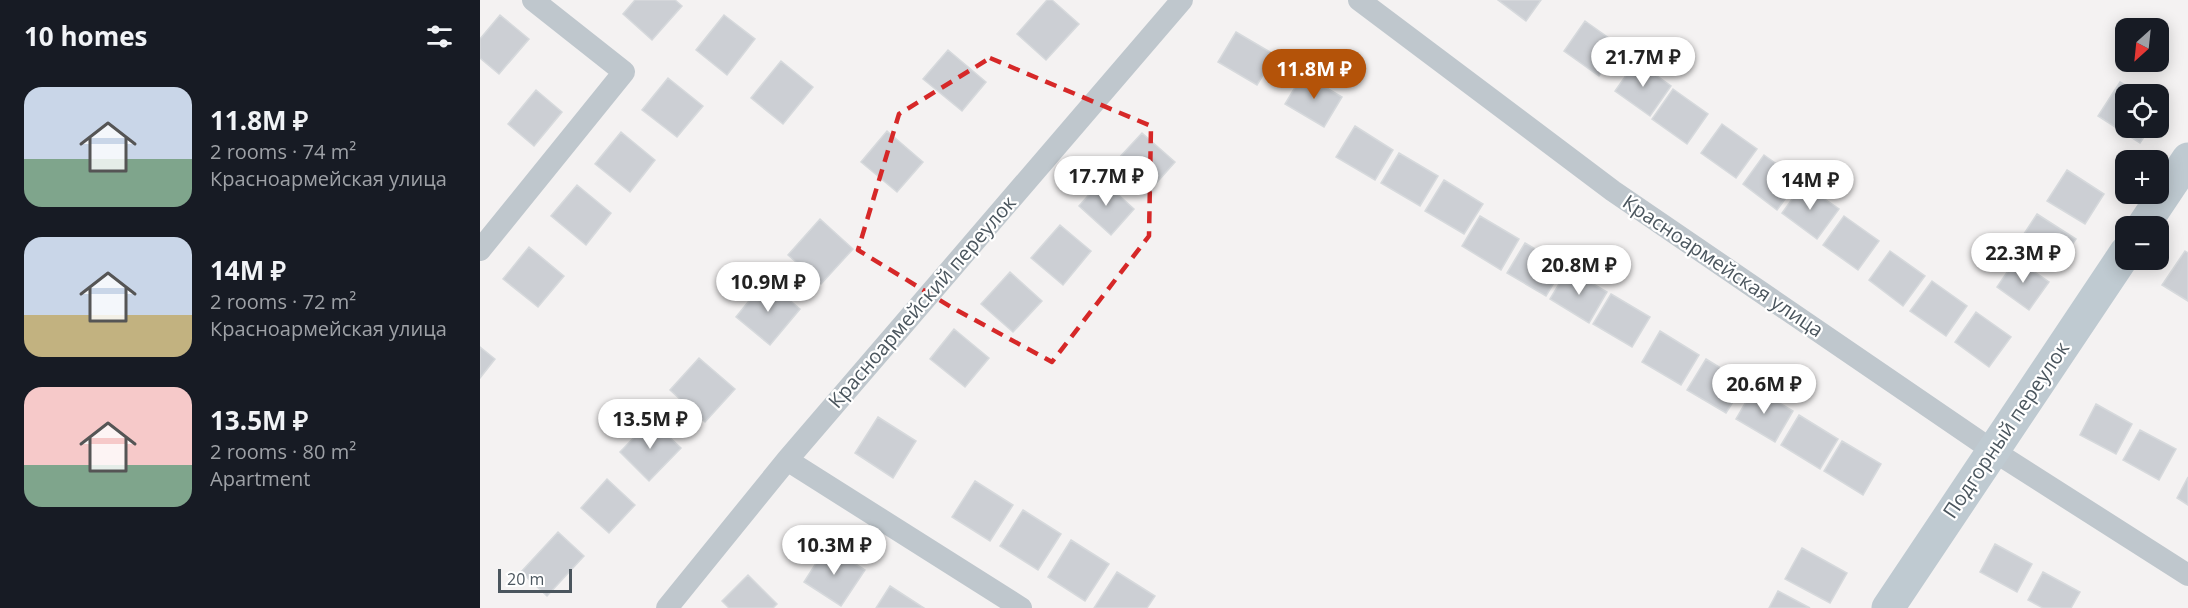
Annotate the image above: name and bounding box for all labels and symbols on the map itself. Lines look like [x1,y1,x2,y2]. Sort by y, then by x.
north arrow [2115,18,2169,72]
pin: 21.7M ₽ [1588,37,1698,88]
pin: 11.8M ₽ [1259,49,1369,100]
pin: 17.7M ₽ [1051,156,1161,207]
pin: 14M ₽ [1768,160,1852,211]
street label: Красноармейская улица [1618,188,1829,343]
street label: Красноармейский переулок [822,189,1022,414]
pin: 22.3M ₽ [1968,233,2078,284]
pin: 20.8M ₽ [1524,245,1634,296]
pin: 10.9M ₽ [713,262,823,313]
street label: Подгорный переулок [1936,335,2075,523]
pin: 20.6M ₽ [1709,364,1819,415]
pin: 13.5M ₽ [595,399,705,450]
pin: 10.3M ₽ [779,525,889,576]
scale bar [498,566,572,594]

